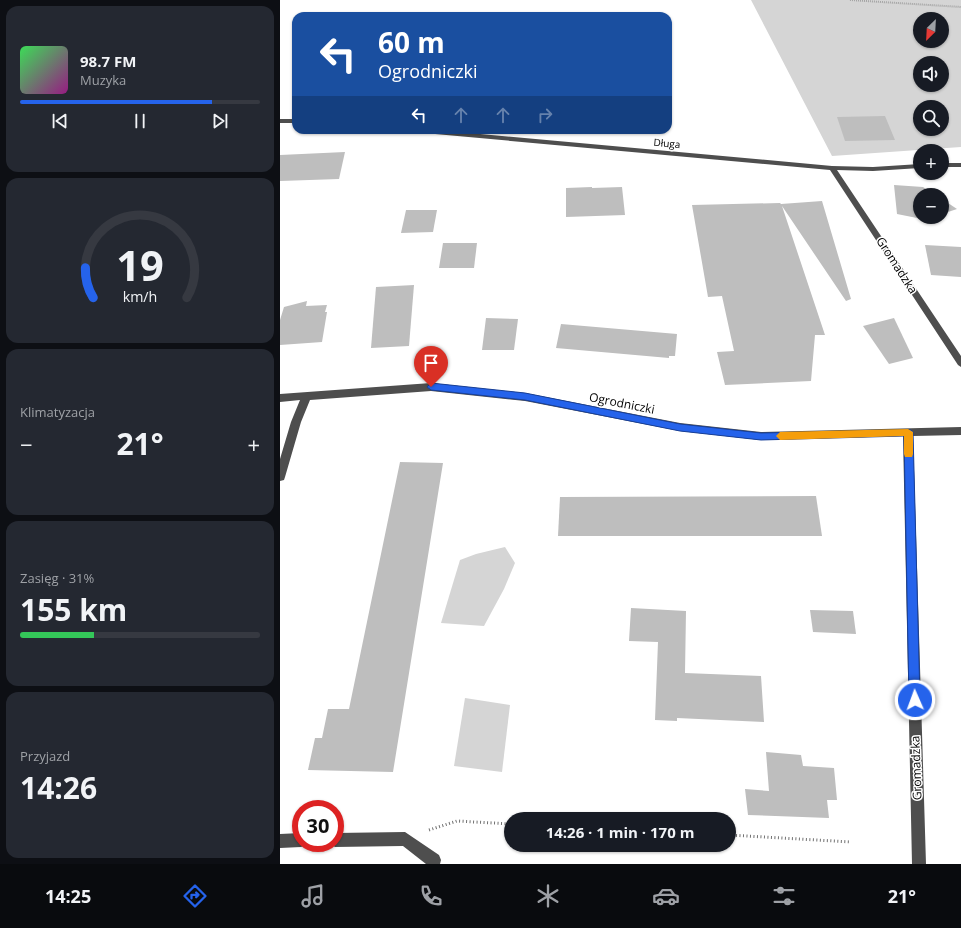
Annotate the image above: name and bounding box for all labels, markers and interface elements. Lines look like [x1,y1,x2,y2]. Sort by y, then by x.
north arrow [913,12,949,48]
map controls [913,12,949,224]
text: 60 m [378,23,445,61]
icon: left [312,28,364,80]
text: 98.7 FM [80,51,136,71]
button: sound [913,56,949,92]
text: Ogrodniczki [378,59,478,83]
text: Muzyka [80,71,126,89]
button: search [913,100,949,136]
icon: left [408,104,430,126]
icon: ahead [450,104,472,126]
icon: ahead [492,104,514,126]
icon: right [534,104,556,126]
icon: previous [49,110,71,132]
icon: pause [129,110,151,132]
icon: next [209,110,231,132]
street label: Długa [653,135,681,151]
button: + [913,144,949,180]
button: − [913,188,949,224]
street label: Gromadzka [872,233,922,297]
text: 19 [116,237,164,293]
text: km/h [123,287,157,306]
pin [414,346,448,387]
icon: arrive [420,352,442,374]
street label: Ogrodniczki [588,388,656,418]
text: Klimatyzacja [20,403,95,421]
text: 21° [116,423,164,464]
text: − [20,429,33,459]
text: + [247,429,260,459]
text: Zasięg · 31% [20,569,94,587]
text: 155 km [20,589,127,630]
position arrow [894,679,936,721]
street label: Gromadzka [906,735,926,801]
text: Przyjazd [20,747,70,765]
text: 14:26 [20,767,97,808]
speed limit sign: 30 [292,800,344,852]
text: 14:26 · 1 min · 170 m [546,822,694,842]
icon: directions [181,882,209,910]
icon: music [299,882,327,910]
icon: phone [417,882,445,910]
icon: climate [534,882,562,910]
icon: car [652,882,680,910]
icon: filters [770,882,798,910]
text: 14:25 [45,884,91,908]
text: 21° [888,884,916,908]

